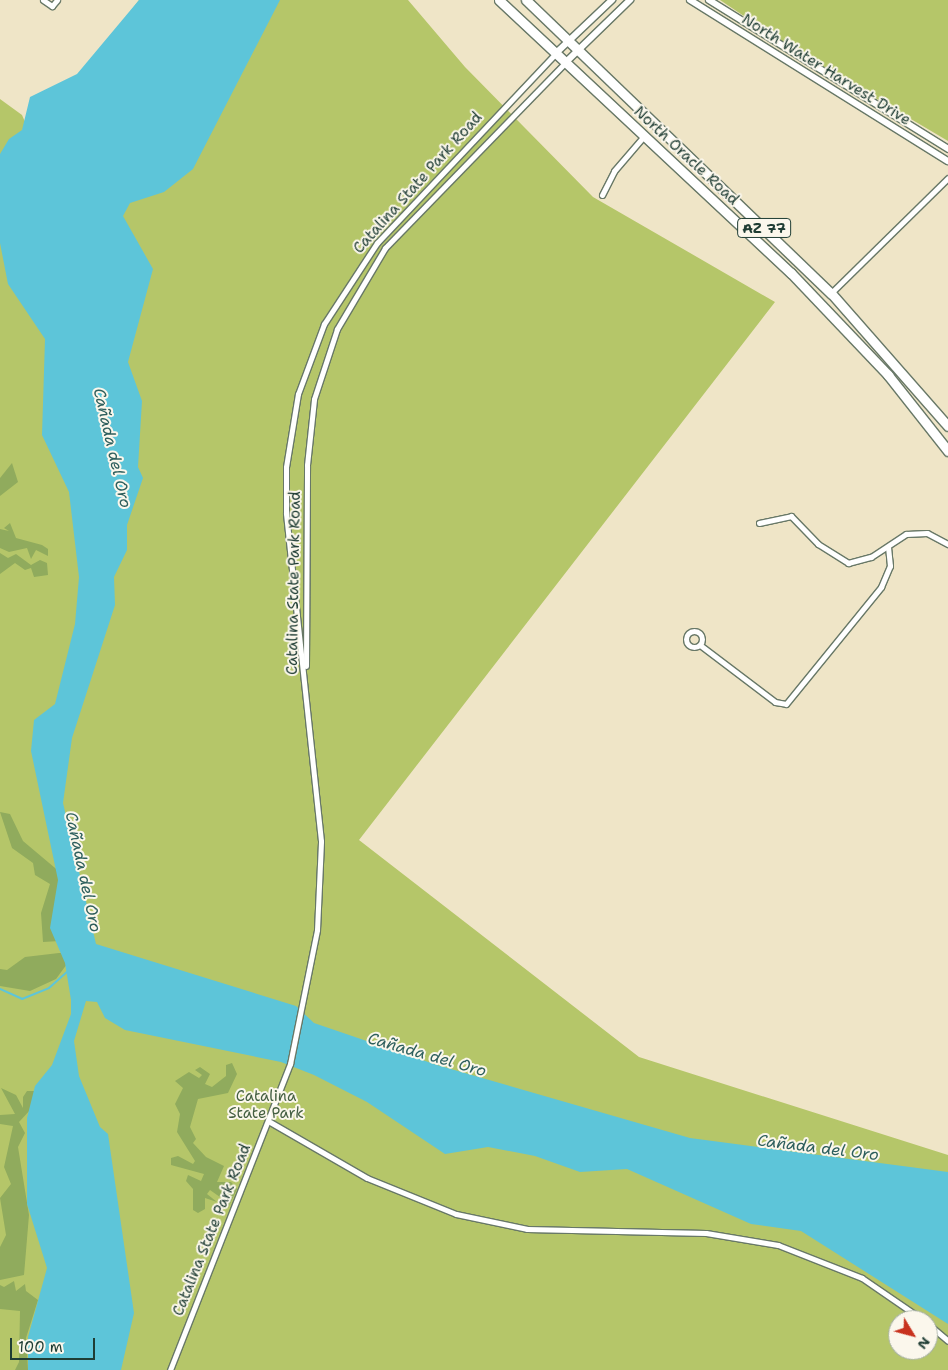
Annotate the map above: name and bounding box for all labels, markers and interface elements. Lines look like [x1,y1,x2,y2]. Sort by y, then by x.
street label: North Water Harvest Drive [738,11,914,129]
street label: North Oracle Road [630,103,742,209]
street label: Catalina State Park Road [350,109,486,257]
road number: AZ 77 [736,217,792,240]
water label: Cañada del Oro [89,386,135,510]
street label: Catalina State Park Road [283,491,305,675]
water label: Cañada del Oro [61,810,105,934]
water label: Cañada del Oro [365,1029,489,1081]
park label: Catalina State Park [228,1087,304,1122]
water label: Cañada del Oro [756,1131,880,1165]
street label: Catalina State Park Road [169,1141,255,1319]
north arrow [888,1310,938,1360]
scale bar [12,1328,98,1360]
text: N [914,1334,935,1353]
text: 100 m [18,1337,63,1357]

